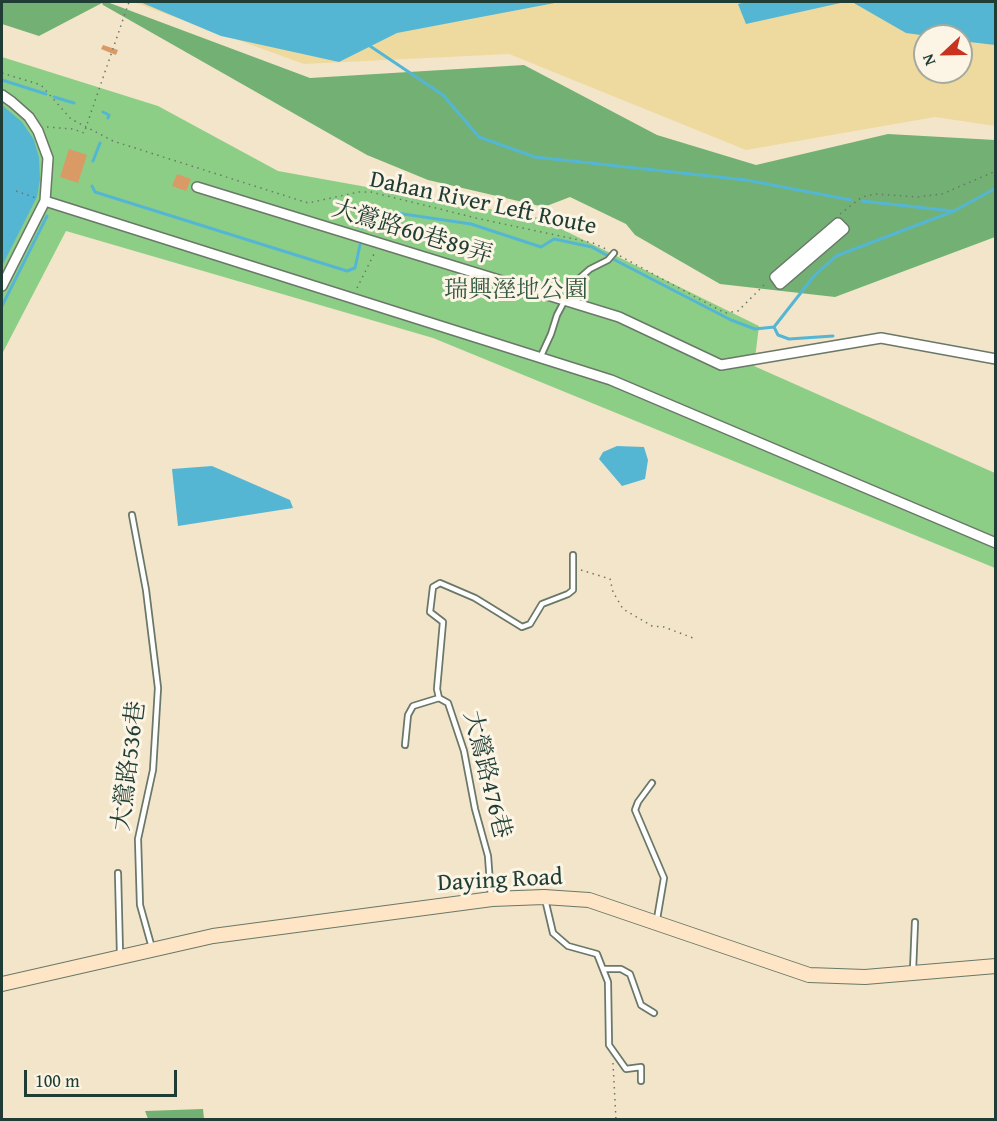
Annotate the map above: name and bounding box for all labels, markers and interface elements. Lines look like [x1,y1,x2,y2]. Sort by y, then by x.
north arrow [913,24,973,84]
text: N [915,51,941,69]
street label: Dahan River Left Route [367,166,599,242]
street label: 大鶯路60巷89弄 [328,195,496,271]
park label: 瑞興溼地公園 [444,277,588,305]
street label: 大鶯路536巷 [108,699,152,833]
street label: 大鶯路476巷 [456,708,516,842]
street label: Daying Road [437,863,563,899]
scale bar [27,1058,180,1096]
text: 100 m [35,1067,80,1094]

